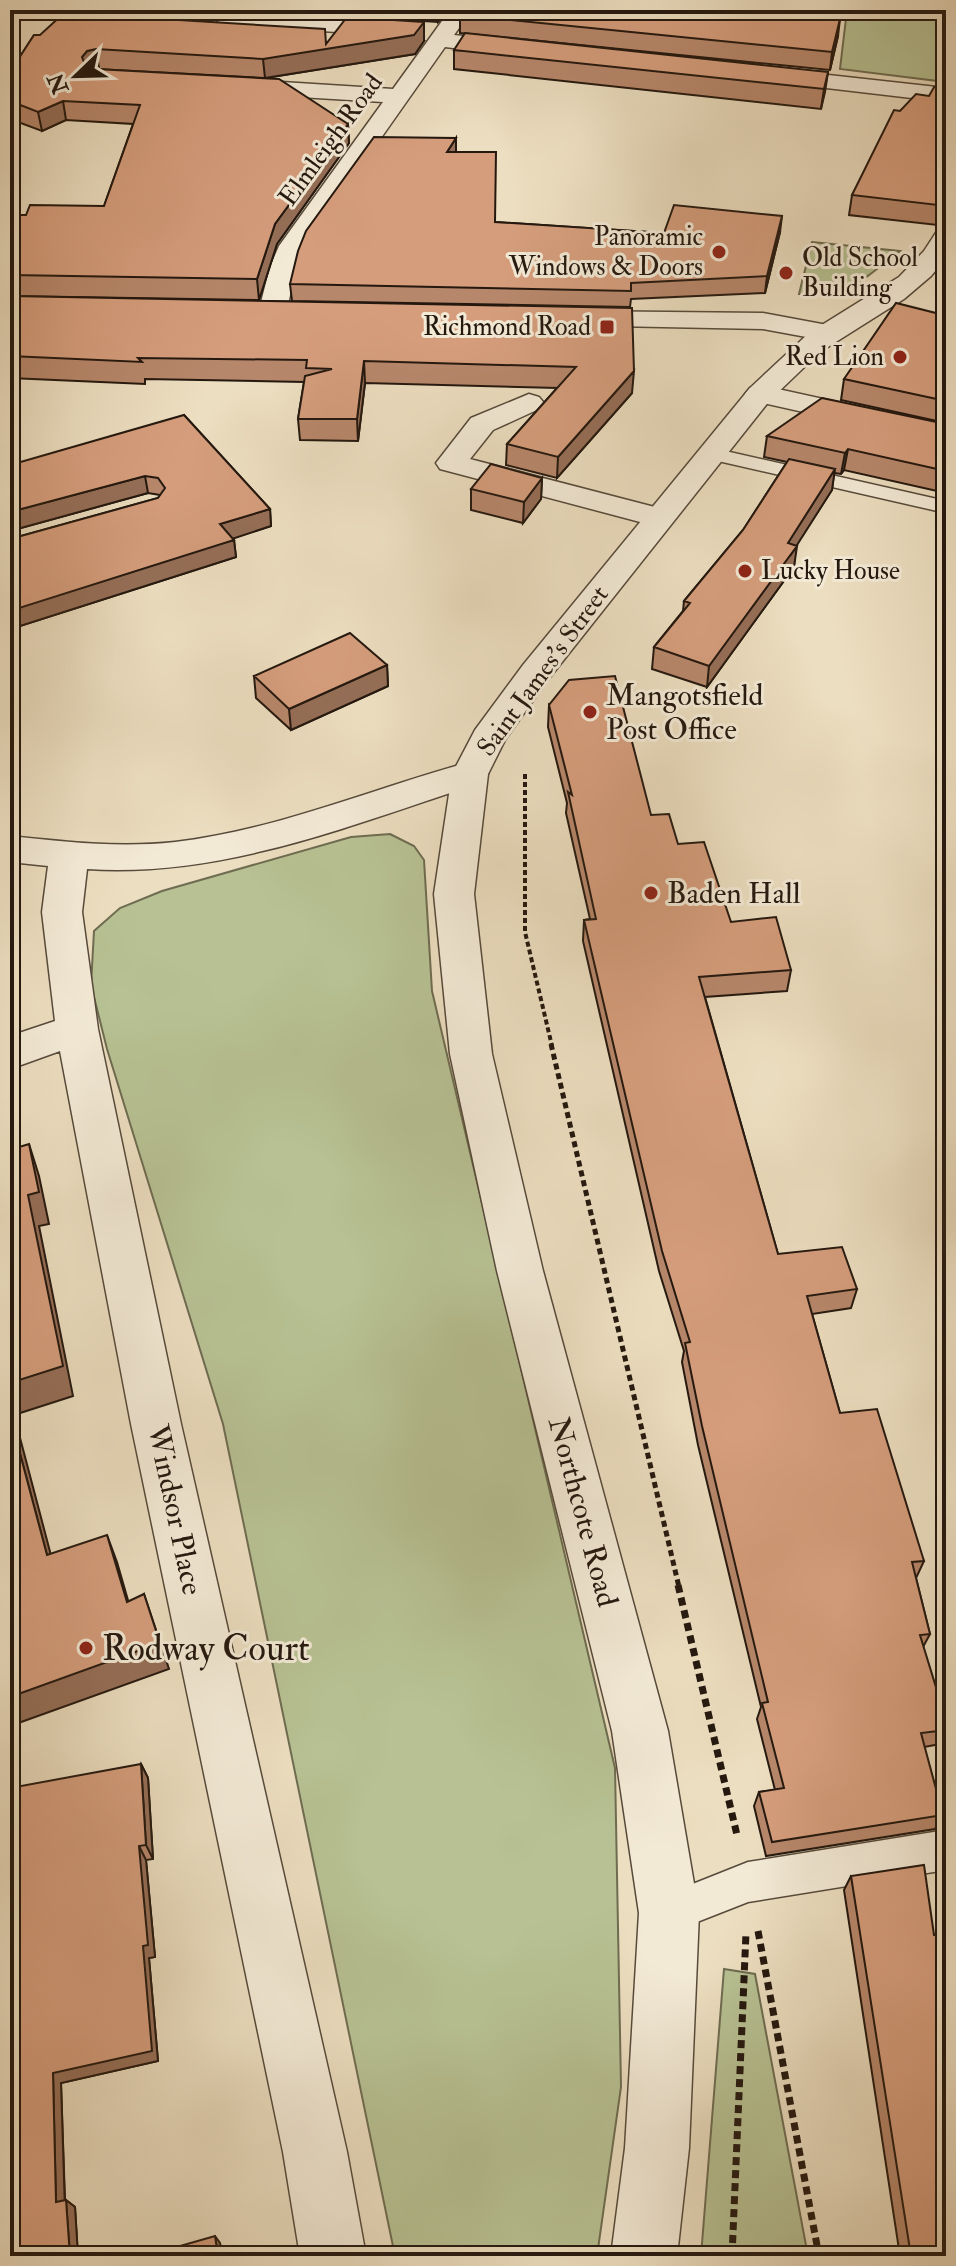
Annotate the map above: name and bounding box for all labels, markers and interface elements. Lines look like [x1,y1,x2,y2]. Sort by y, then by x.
north arrow [36,36,116,116]
street label: Elmleigh Road [272,67,390,213]
text: N [42,69,76,99]
place label: Panoramic Windows & Doors [508,221,703,283]
place label: Old School Building [802,242,918,304]
marker: Panoramic Windows & Doors [710,243,728,261]
marker: Old School Building [777,264,795,282]
place label: Richmond Road [423,311,591,343]
marker: Richmond Road [598,318,616,336]
place label: Red Lion [785,341,884,373]
marker: Red Lion [891,348,909,366]
place label: Lucky House [761,555,900,587]
marker: Lucky House [736,562,754,580]
street label: Saint James's Street [470,579,616,763]
place label: Mangotsfield Post Office [606,677,763,748]
marker: Mangotsfield Post Office [581,703,599,721]
place label: Baden Hall [667,875,801,912]
marker: Baden Hall [642,884,660,902]
street label: Northcote Road [540,1413,626,1611]
street label: Windsor Place [139,1421,211,1599]
place label: Rodway Court [102,1626,310,1671]
marker: Rodway Court [77,1639,95,1657]

